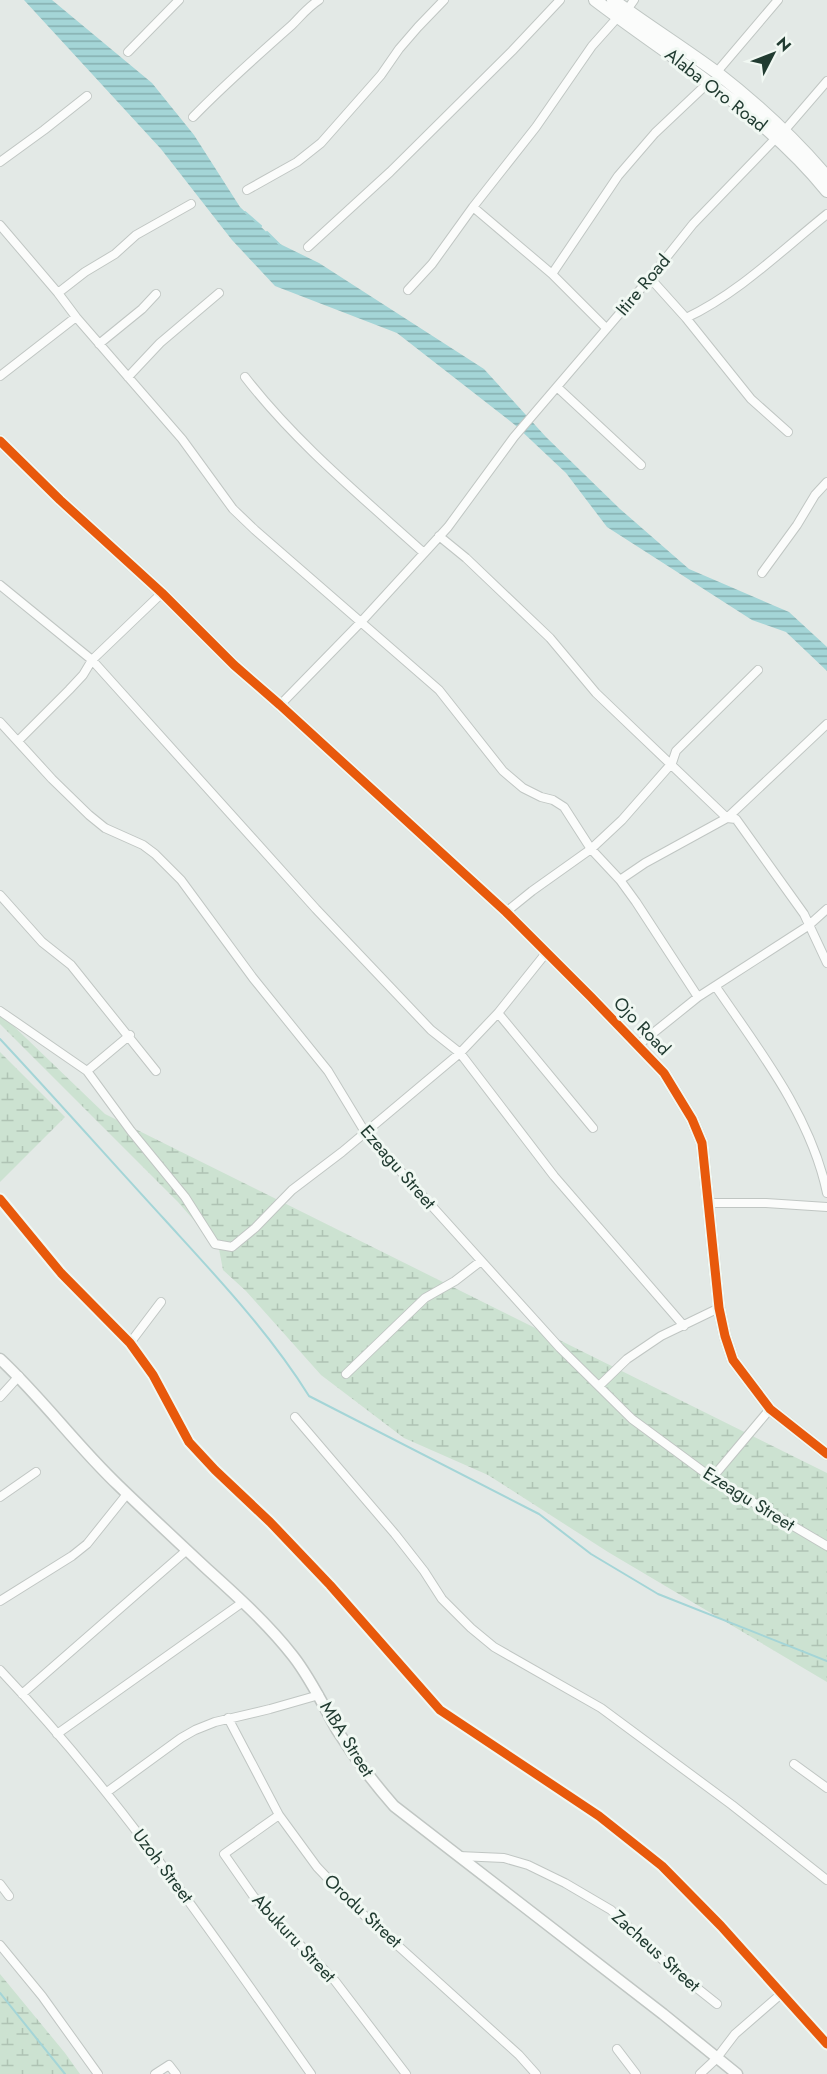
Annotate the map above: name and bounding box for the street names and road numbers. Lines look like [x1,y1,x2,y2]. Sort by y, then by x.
street label: Alaba Oro Road [659,42,773,138]
street label: Itire Road [610,249,676,321]
street label: Ojo Road [607,991,677,1061]
street label: Ezeagu Street [354,1119,442,1215]
street label: Ezeagu Street [698,1460,801,1538]
street label: MBA Street [314,1696,381,1782]
street label: Uzoh Street [126,1823,200,1909]
street label: Orodu Street [318,1868,408,1954]
street label: Abukuru Street [246,1888,342,1989]
street label: Zacheus Street [606,1904,706,1998]

